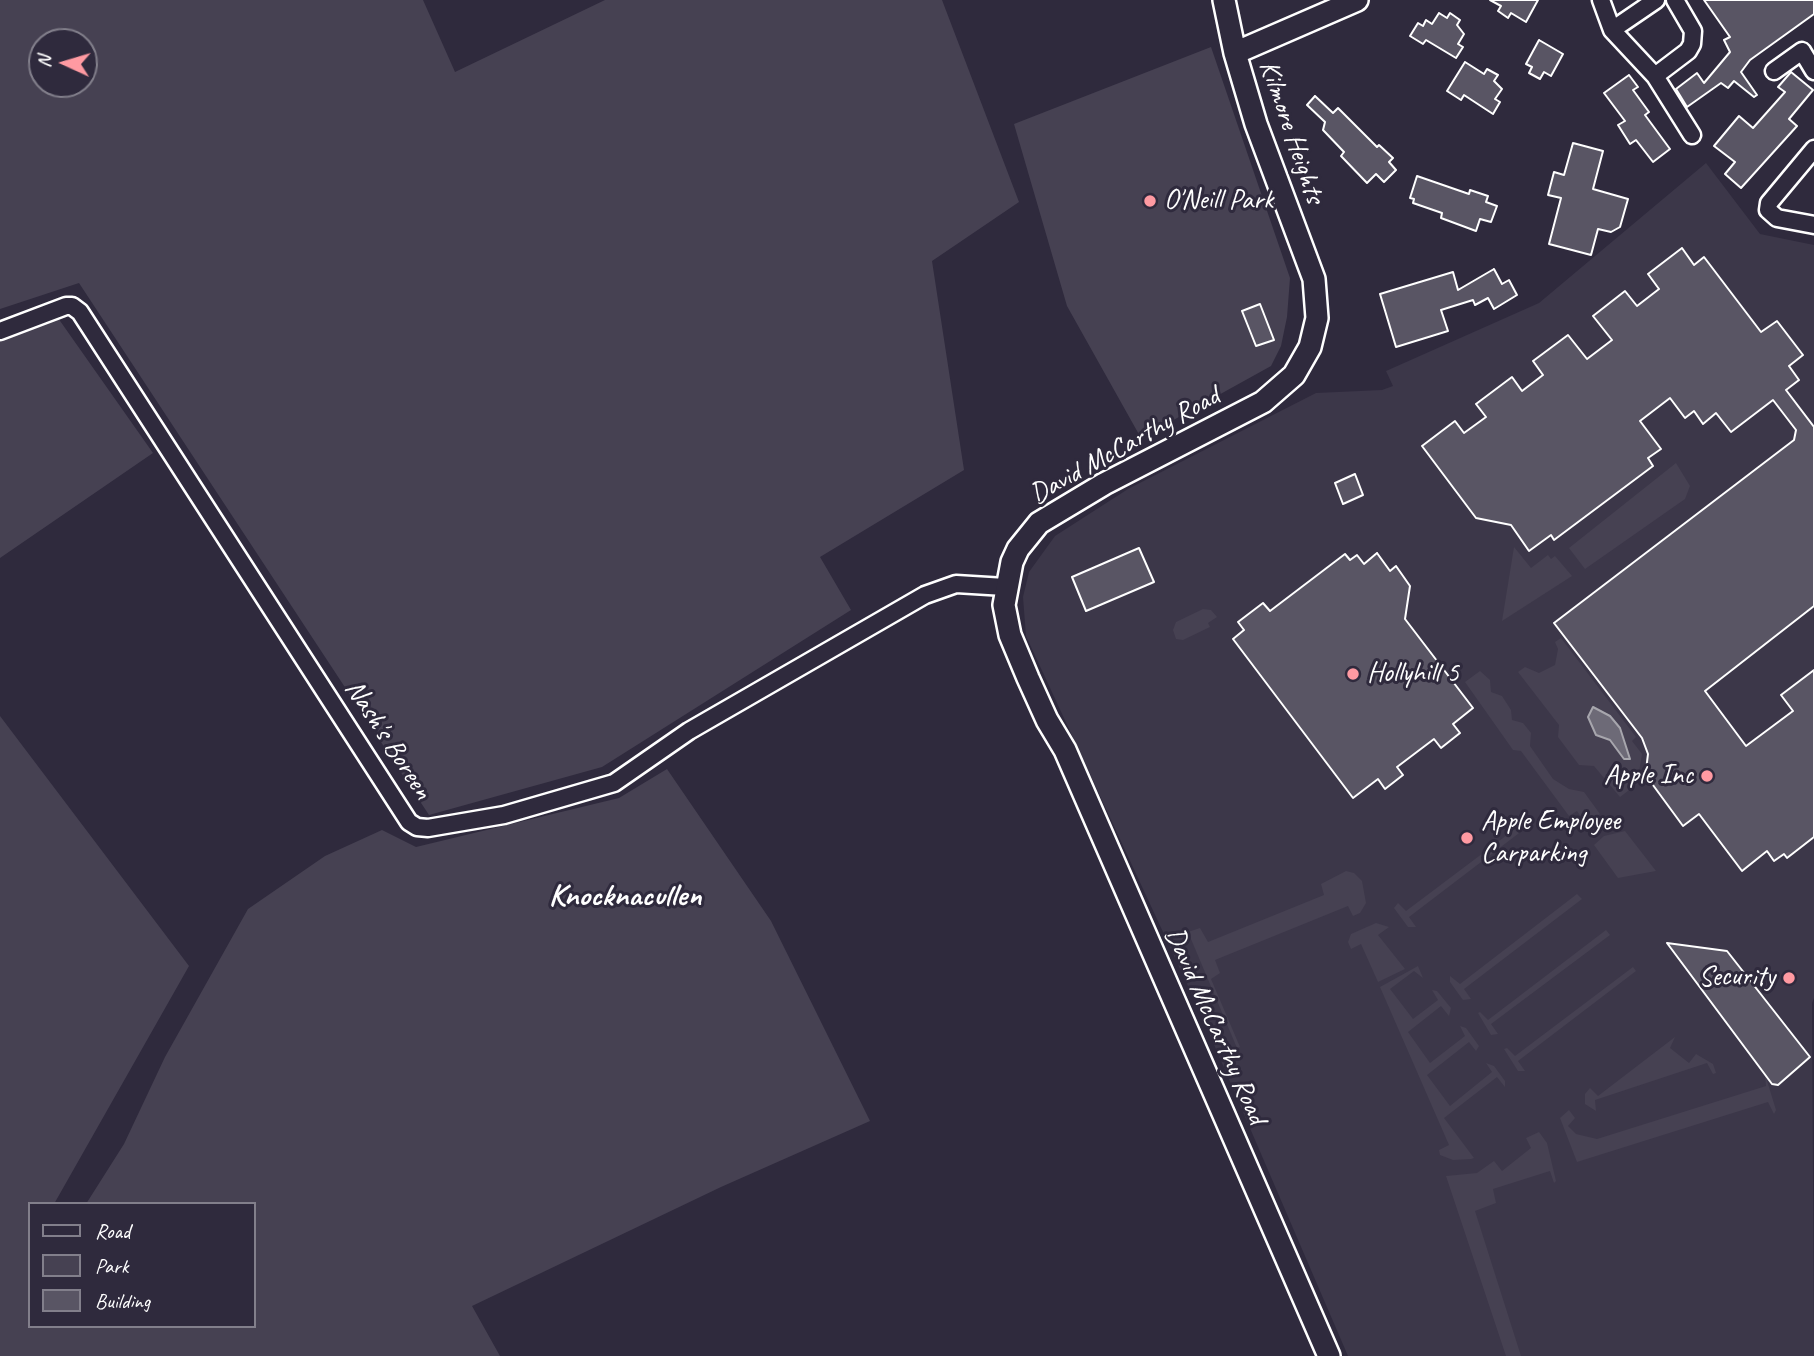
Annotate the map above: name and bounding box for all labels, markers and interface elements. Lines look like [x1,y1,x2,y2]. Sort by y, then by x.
north arrow [28,28,98,98]
text: N [32,55,56,68]
street label: Kilmore Heights [1251,56,1331,208]
place label: O'Neill Park [1164,184,1273,218]
marker: O'Neill Park [1142,193,1158,209]
street label: David McCarthy Road [1024,380,1226,512]
place label: Hollyhill 5 [1367,657,1459,691]
marker: Hollyhill 5 [1345,666,1361,682]
street label: Nash's Boreen [337,674,439,806]
place label: Apple Inc [1604,759,1693,793]
marker: Apple Inc [1699,768,1715,784]
place label: Apple Employee Carparking [1481,805,1620,871]
marker: Apple Employee Carparking [1459,830,1475,846]
district label: Knocknacullen [549,878,701,916]
street label: David McCarthy Road [1157,923,1273,1129]
place label: Security [1698,961,1775,995]
marker: Security [1781,970,1797,986]
legend [28,1202,256,1328]
text: Road [95,1218,130,1244]
text: Park [95,1253,128,1279]
text: Building [95,1288,150,1314]

